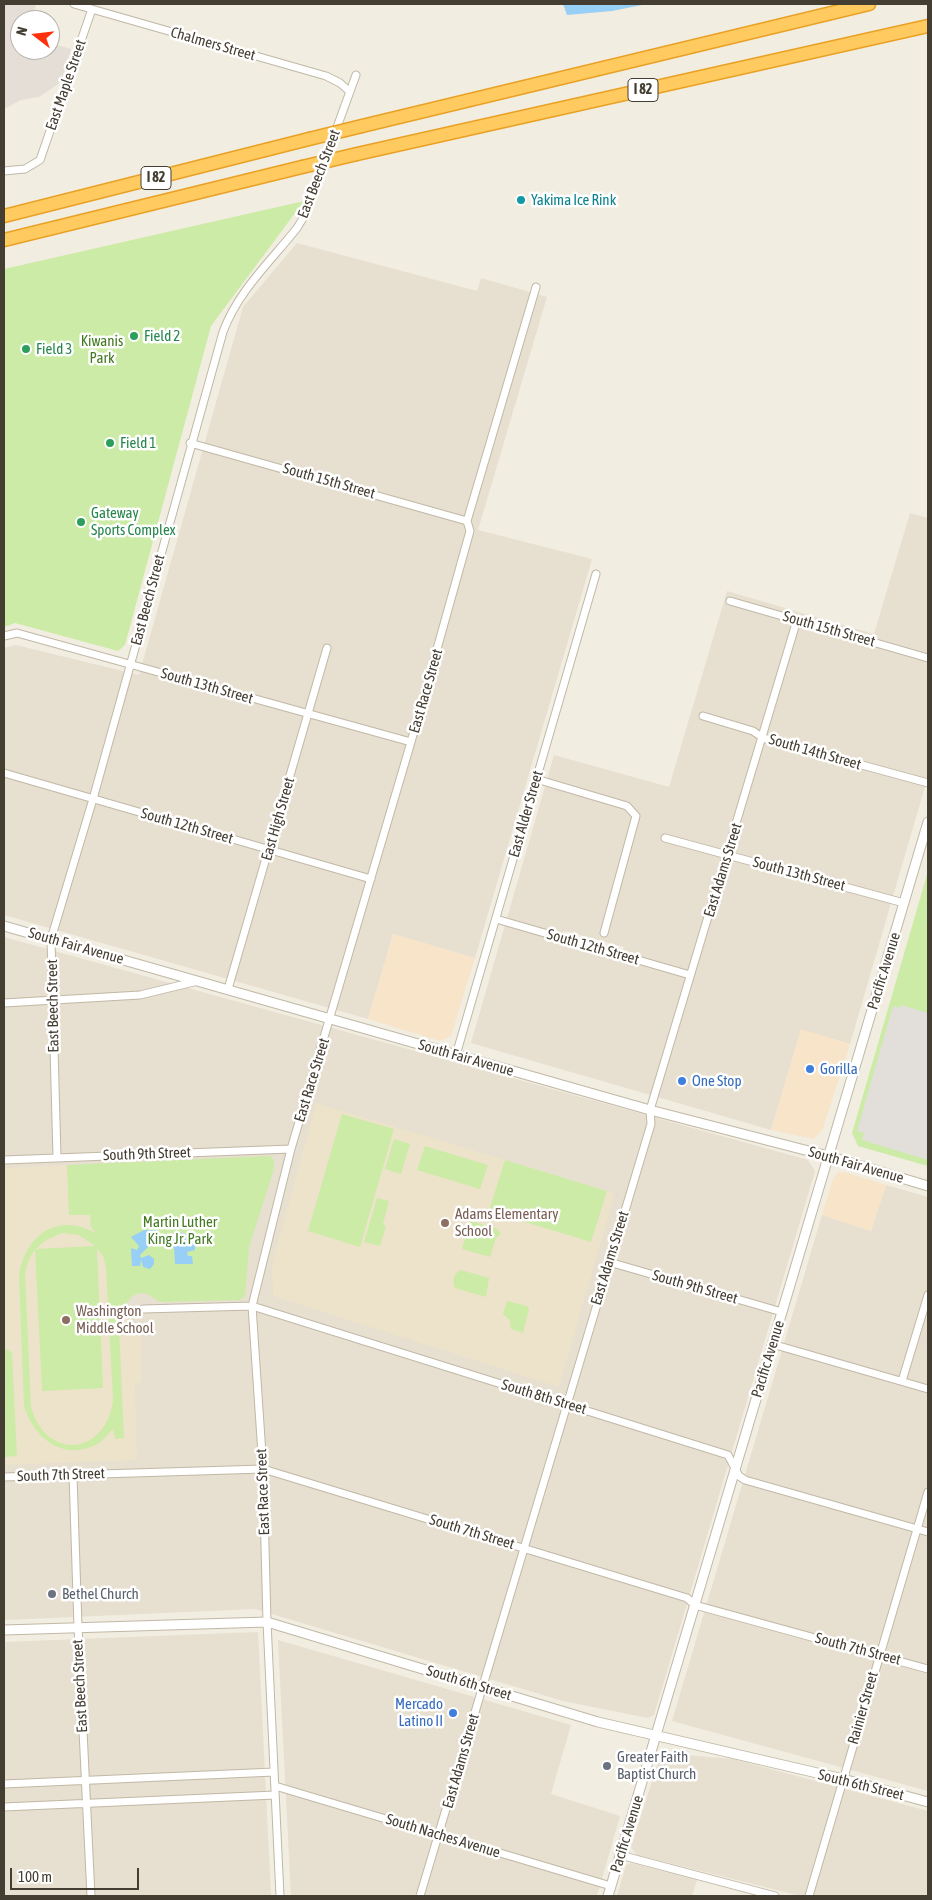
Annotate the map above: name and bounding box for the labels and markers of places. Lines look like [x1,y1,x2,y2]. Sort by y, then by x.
place label: Yakima Ice Rink [531,191,616,209]
marker: Yakima Ice Rink [515,194,527,206]
place label: Field 2 [144,327,180,345]
marker: Field 2 [128,330,140,342]
place label: Field 3 [36,340,72,358]
marker: Field 3 [20,343,32,355]
place label: Field 1 [120,434,156,452]
marker: Field 1 [104,437,116,449]
place label: Gateway Sports Complex [91,504,176,539]
marker: Gateway Sports Complex [75,516,87,528]
place label: Gorilla [820,1060,858,1078]
marker: Gorilla [804,1063,816,1075]
place label: One Stop [692,1072,742,1090]
marker: One Stop [676,1075,688,1087]
place label: Adams Elementary School [455,1205,558,1240]
marker: Adams Elementary School [439,1217,451,1229]
place label: Washington Middle School [76,1302,154,1337]
marker: Washington Middle School [60,1314,72,1326]
place label: Bethel Church [62,1585,139,1603]
marker: Bethel Church [46,1588,58,1600]
place label: Mercado Latino II [395,1695,443,1730]
marker: Mercado Latino II [447,1707,459,1719]
place label: Greater Faith Baptist Church [617,1748,696,1783]
marker: Greater Faith Baptist Church [601,1760,613,1772]

